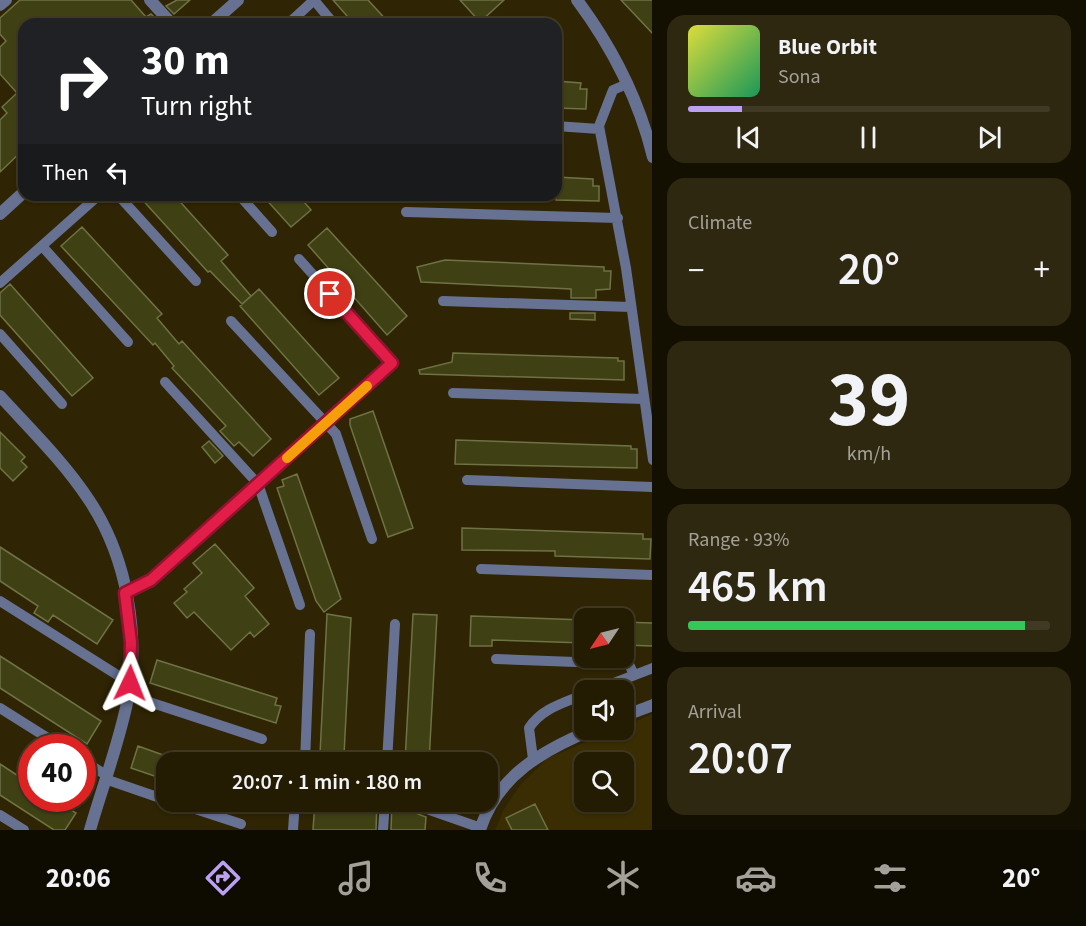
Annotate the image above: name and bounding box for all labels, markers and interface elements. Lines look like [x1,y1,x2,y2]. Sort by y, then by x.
text: 30 m [141,31,230,91]
text: Blue Orbit [778,31,877,63]
icon: right [42,42,120,120]
text: Sona [778,63,821,91]
text: Turn right [141,87,252,126]
icon: previous [732,121,765,154]
icon: pause [852,121,885,154]
icon: next [973,121,1006,154]
icon: left [101,156,134,189]
text: Then [42,157,89,189]
text: Climate [688,209,752,237]
text: 20° [838,238,900,302]
text: − [688,247,704,294]
text: + [1034,247,1050,294]
pin [304,268,355,319]
icon: arrive [313,277,346,310]
text: 39 [828,345,910,456]
text: km/h [847,440,891,468]
text: Range · 93% [688,526,789,554]
text: 465 km [688,555,828,619]
north arrow [574,608,634,668]
map controls [574,608,634,812]
position arrow [98,651,162,715]
button: sound [574,680,634,740]
text: Arrival [688,698,742,726]
text: 20:07 [688,727,793,791]
speed limit sign: 40 [18,734,96,812]
button: search [574,752,634,812]
text: 20:07 · 1 min · 180 m [232,766,422,798]
icon: directions [202,857,244,899]
icon: music [335,857,377,899]
icon: phone [469,857,511,899]
icon: climate [602,857,644,899]
icon: car [735,857,777,899]
icon: filters [869,857,911,899]
text: 20:06 [46,859,111,898]
text: 20° [1002,859,1040,898]

